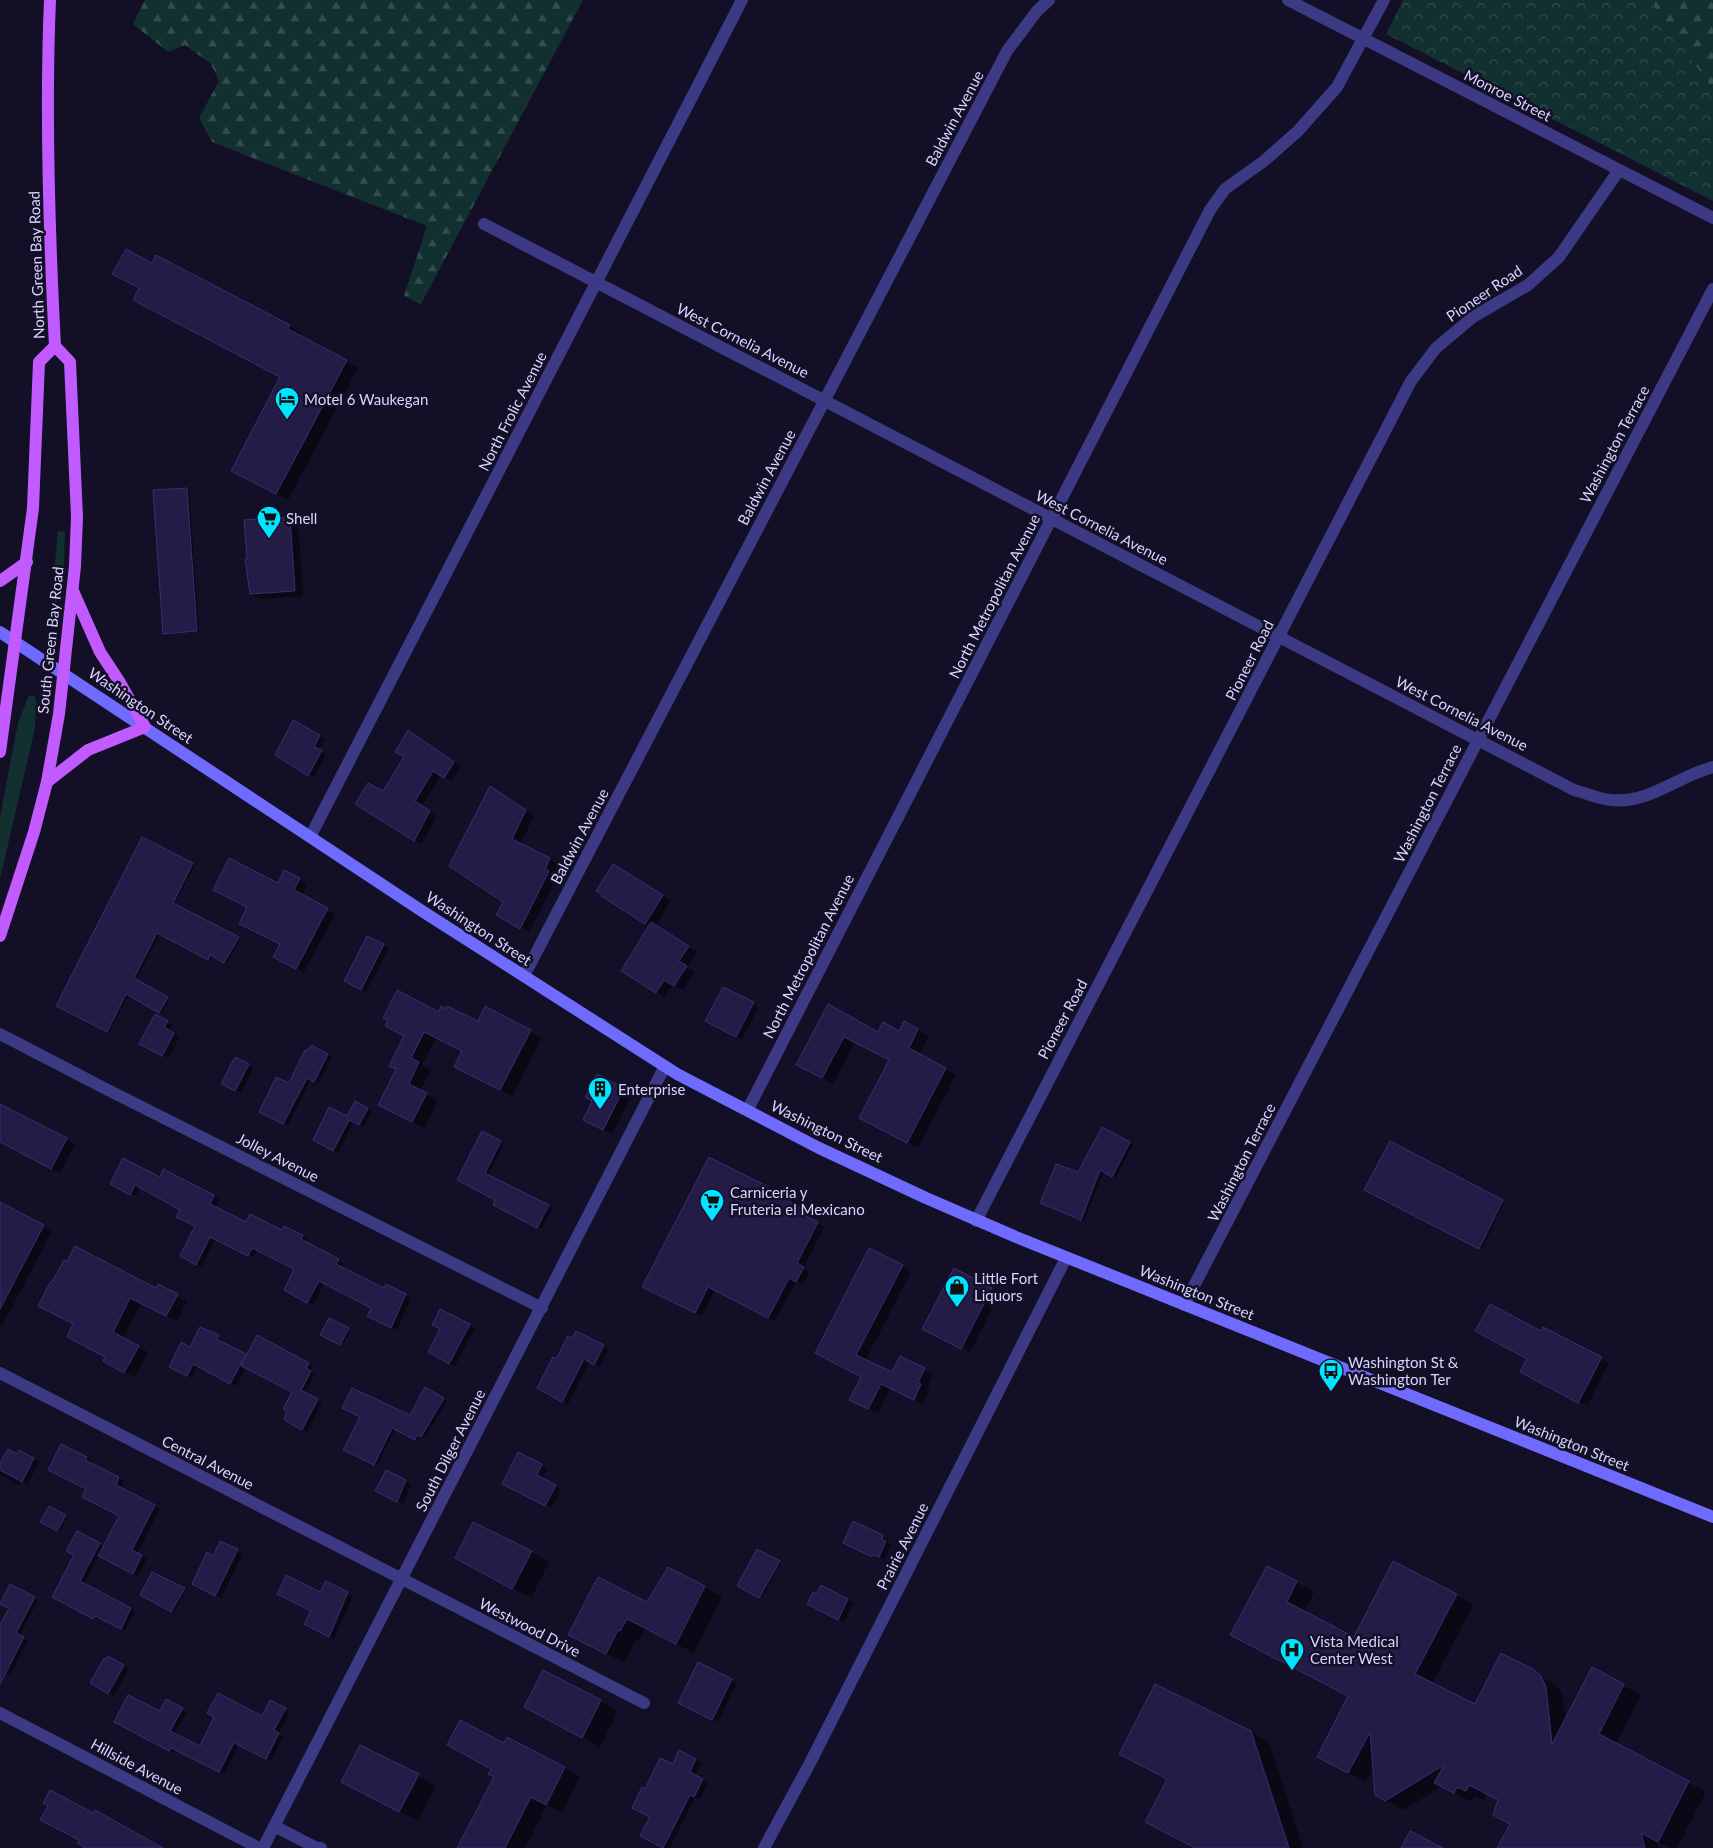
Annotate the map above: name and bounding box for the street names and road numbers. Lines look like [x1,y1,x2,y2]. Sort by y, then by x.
street label: Monroe Street [1461,65,1555,125]
street label: Baldwin Avenue [921,67,987,169]
street label: North Green Bay Road [24,191,48,339]
street label: Pioneer Road [1443,261,1525,325]
street label: West Cornelia Avenue [674,299,812,381]
street label: North Frolic Avenue [474,348,550,474]
street label: Washington Terrace [1575,382,1653,506]
street label: Baldwin Avenue [733,426,799,528]
street label: West Cornelia Avenue [1033,486,1171,568]
street label: North Metropolitan Avenue [945,511,1043,681]
street label: South Green Bay Road [33,566,67,714]
street label: Pioneer Road [1221,617,1277,703]
street label: Washington Street [85,663,197,747]
street label: West Cornelia Avenue [1393,672,1531,754]
street label: Washington Terrace [1389,741,1465,865]
street label: Baldwin Avenue [546,785,612,887]
street label: North Metropolitan Avenue [759,871,857,1041]
street label: Washington Street [423,887,536,969]
street label: Pioneer Road [1034,976,1090,1062]
street label: Washington Street [768,1096,886,1166]
street label: Washington Terrace [1203,1100,1279,1224]
street label: Jolley Avenue [234,1129,322,1185]
street label: Washington Street [1137,1261,1258,1323]
street label: South Dilger Avenue [411,1386,489,1514]
street label: Washington Street [1512,1412,1633,1474]
street label: Central Avenue [159,1431,257,1493]
street label: Prairie Avenue [872,1499,932,1593]
street label: Westwood Drive [476,1594,584,1660]
street label: Hillside Avenue [88,1734,186,1798]

